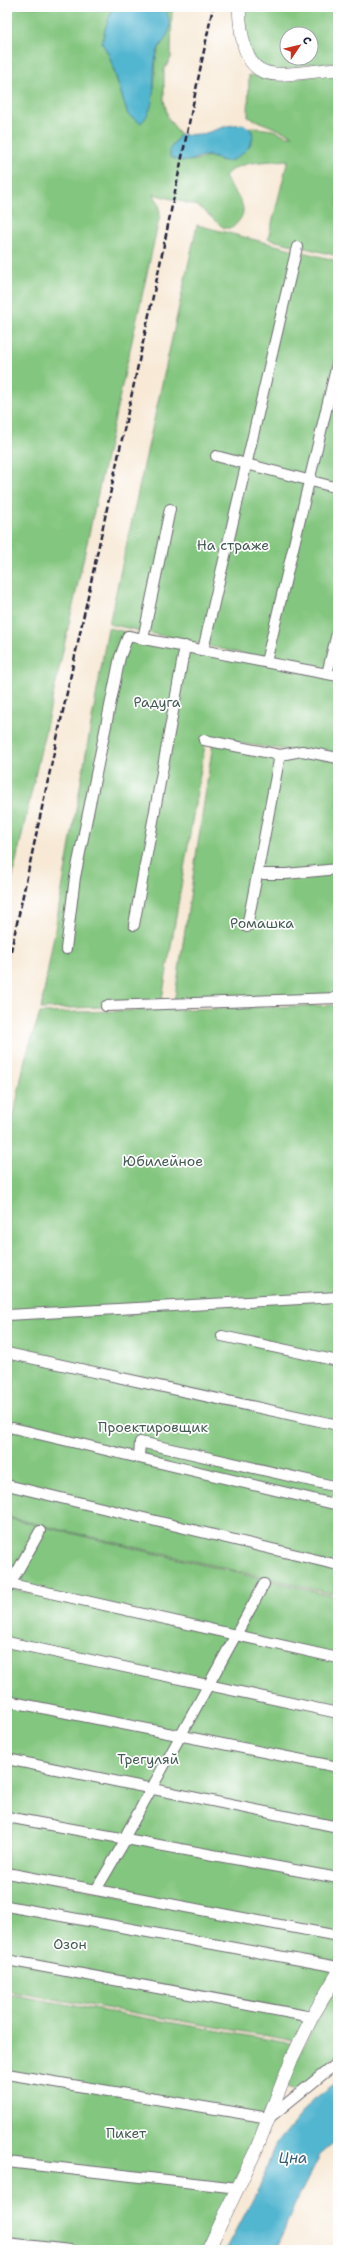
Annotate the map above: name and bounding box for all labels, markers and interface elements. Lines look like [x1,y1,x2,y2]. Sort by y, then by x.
north arrow [279,26,319,66]
text: С [299,33,315,48]
park label: На страже [197,536,269,554]
park label: Радуга [133,693,181,711]
park label: Ромашка [230,914,294,932]
park label: Юбилейное [123,1152,203,1170]
park label: Проектировщик [98,1418,209,1436]
park label: Трегуляй [117,1750,179,1768]
park label: Озон [53,1935,87,1953]
park label: Пикет [106,2124,147,2142]
water label: Цна [279,2148,307,2168]

